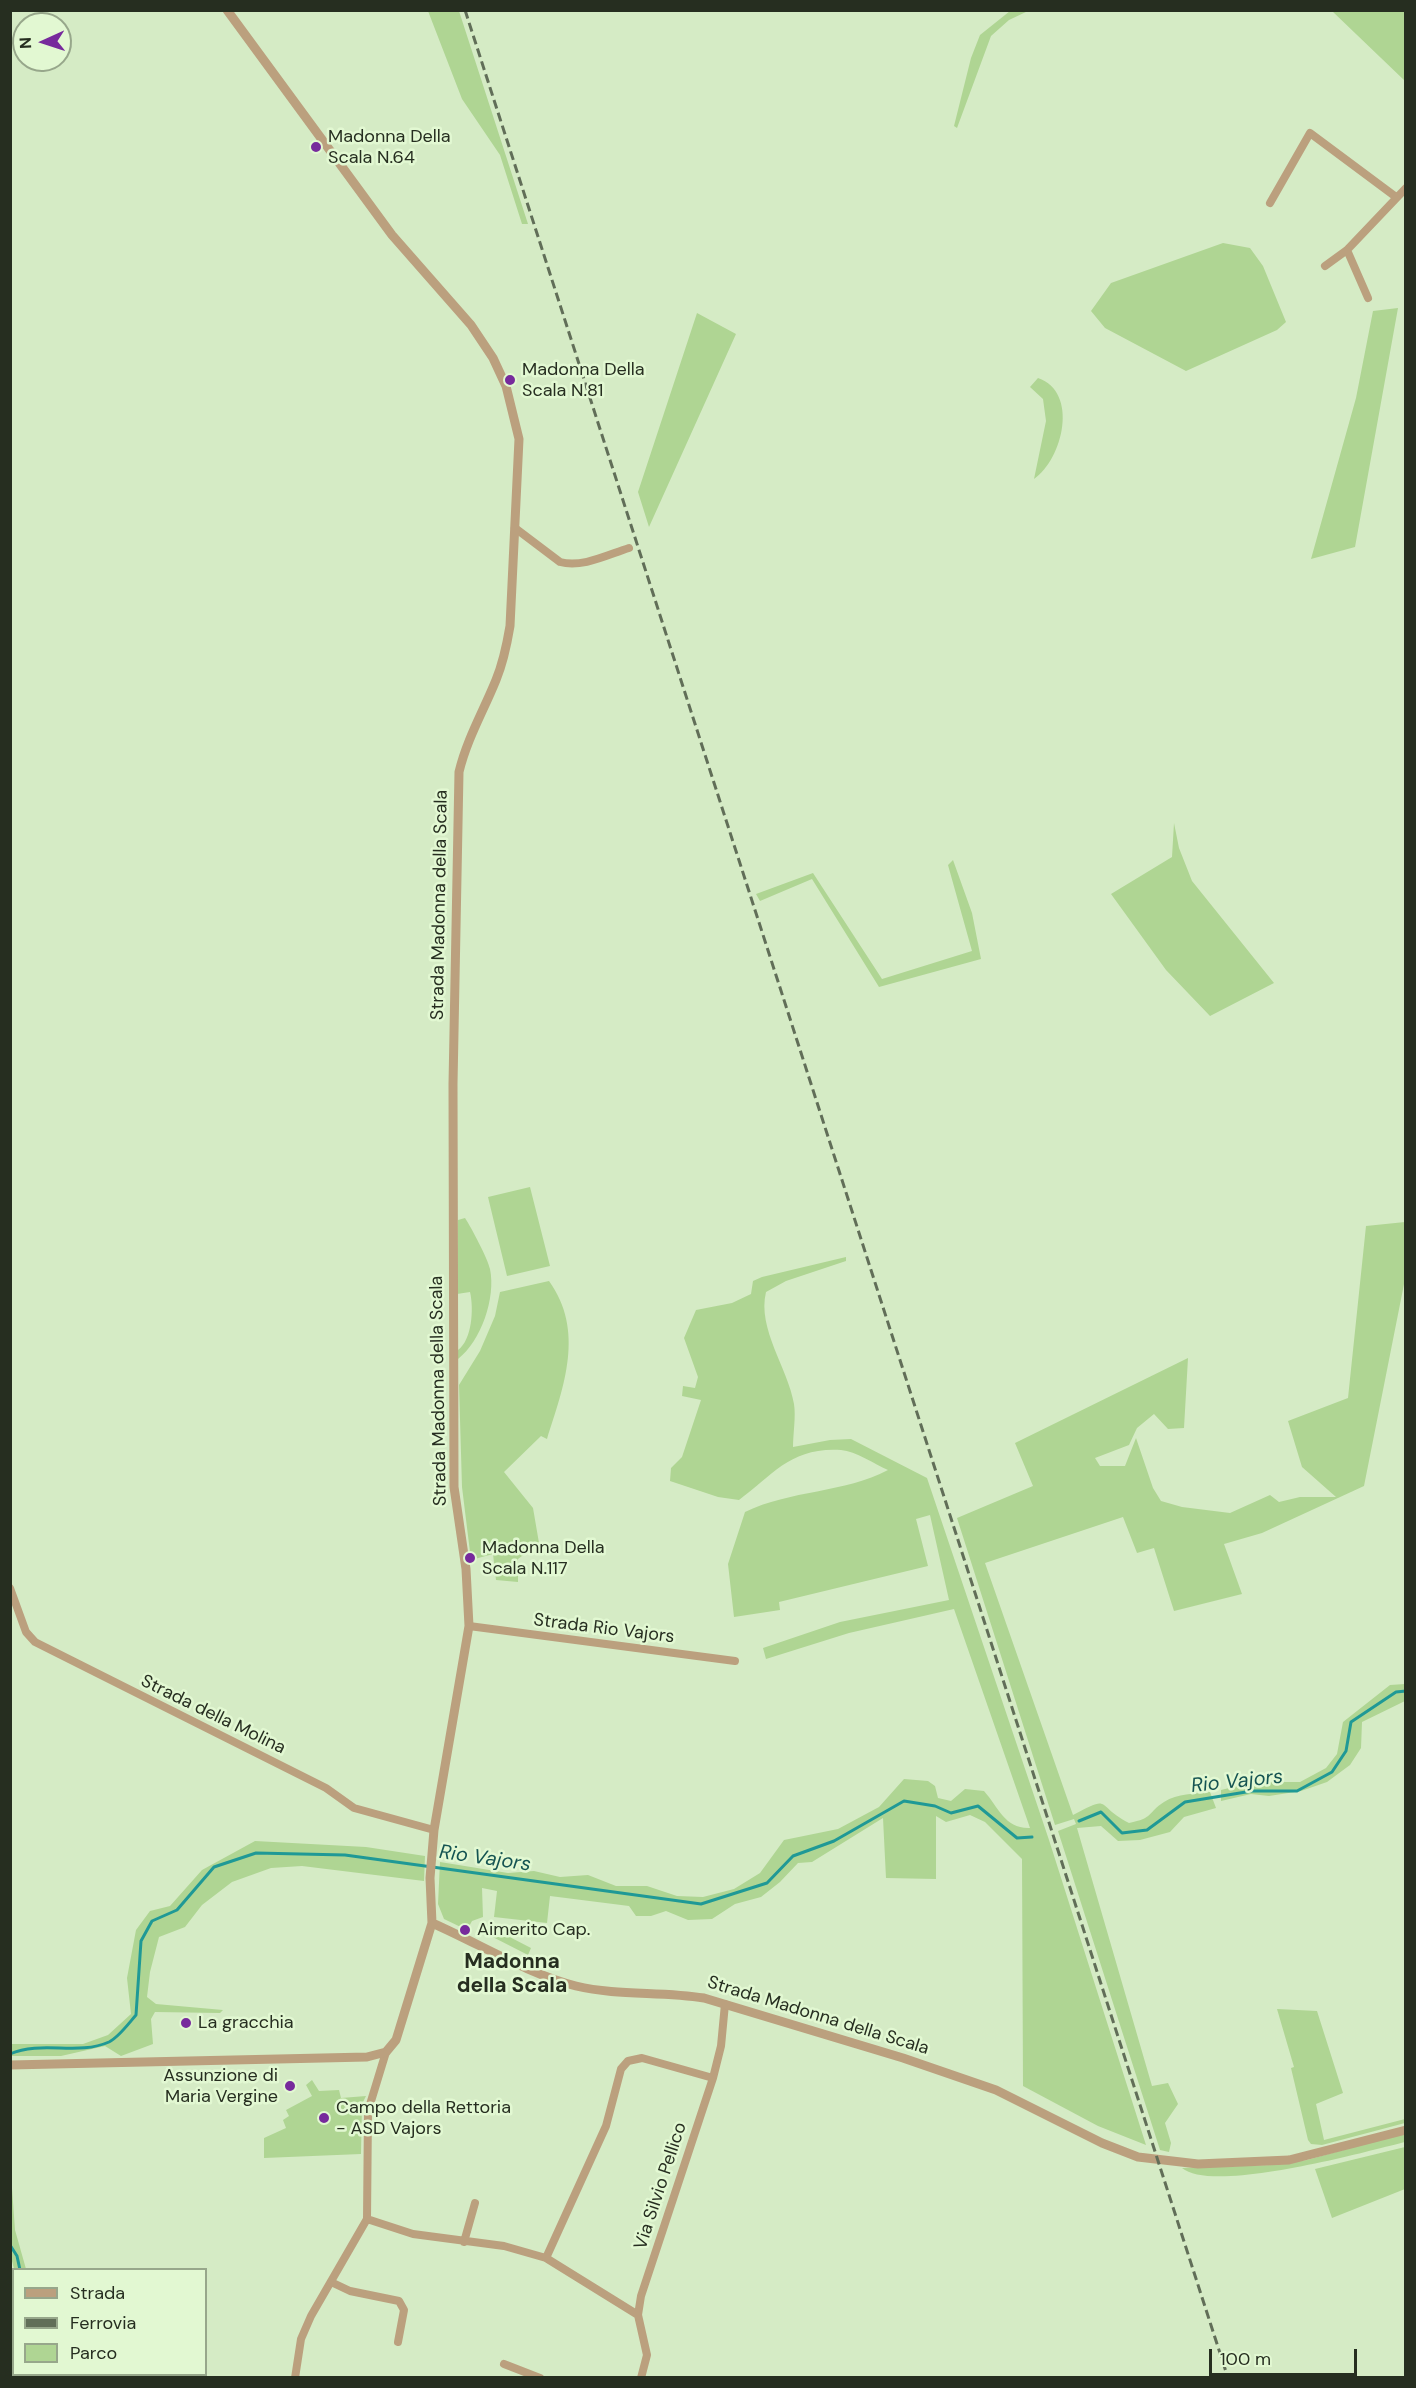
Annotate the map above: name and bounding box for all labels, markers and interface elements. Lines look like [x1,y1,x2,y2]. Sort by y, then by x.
north arrow [12,12,72,72]
text: N [15,36,36,49]
place label: Madonna Della Scala N.64 [328,126,451,168]
marker: Madonna Della Scala N.64 [309,140,323,154]
place label: Madonna Della Scala N.81 [522,359,645,401]
marker: Madonna Della Scala N.81 [503,373,517,387]
street label: Strada Madonna della Scala [427,790,453,1020]
street label: Strada Madonna della Scala [426,1276,452,1506]
place label: Madonna Della Scala N.117 [482,1537,605,1580]
marker: Madonna Della Scala N.117 [463,1551,477,1565]
street label: Strada Rio Vajors [532,1610,676,1648]
street label: Strada della Molina [137,1671,289,1759]
water label: Rio Vajors [1190,1765,1284,1799]
water label: Rio Vajors [438,1841,532,1877]
place label: Aimerito Cap. [477,1919,590,1941]
marker: Aimerito Cap. [458,1923,472,1937]
district label: Madonna della Scala [457,1949,567,1999]
street label: Strada Madonna della Scala [705,1972,931,2060]
place label: La gracchia [198,2012,294,2034]
marker: La gracchia [179,2016,193,2030]
place label: Assunzione di Maria Vergine [163,2065,278,2108]
marker: Assunzione di Maria Vergine [283,2079,297,2093]
place label: Campo della Rettoria - ASD Vajors [336,2097,511,2140]
marker: Campo della Rettoria - ASD Vajors [317,2111,331,2125]
street label: Via Silvio Pellico [630,2120,692,2252]
legend [12,2268,207,2376]
text: Strada [70,2281,125,2305]
text: Ferrovia [70,2311,136,2335]
scale bar [1212,2337,1360,2375]
text: Parco [70,2341,117,2365]
text: 100 m [1220,2347,1271,2371]

